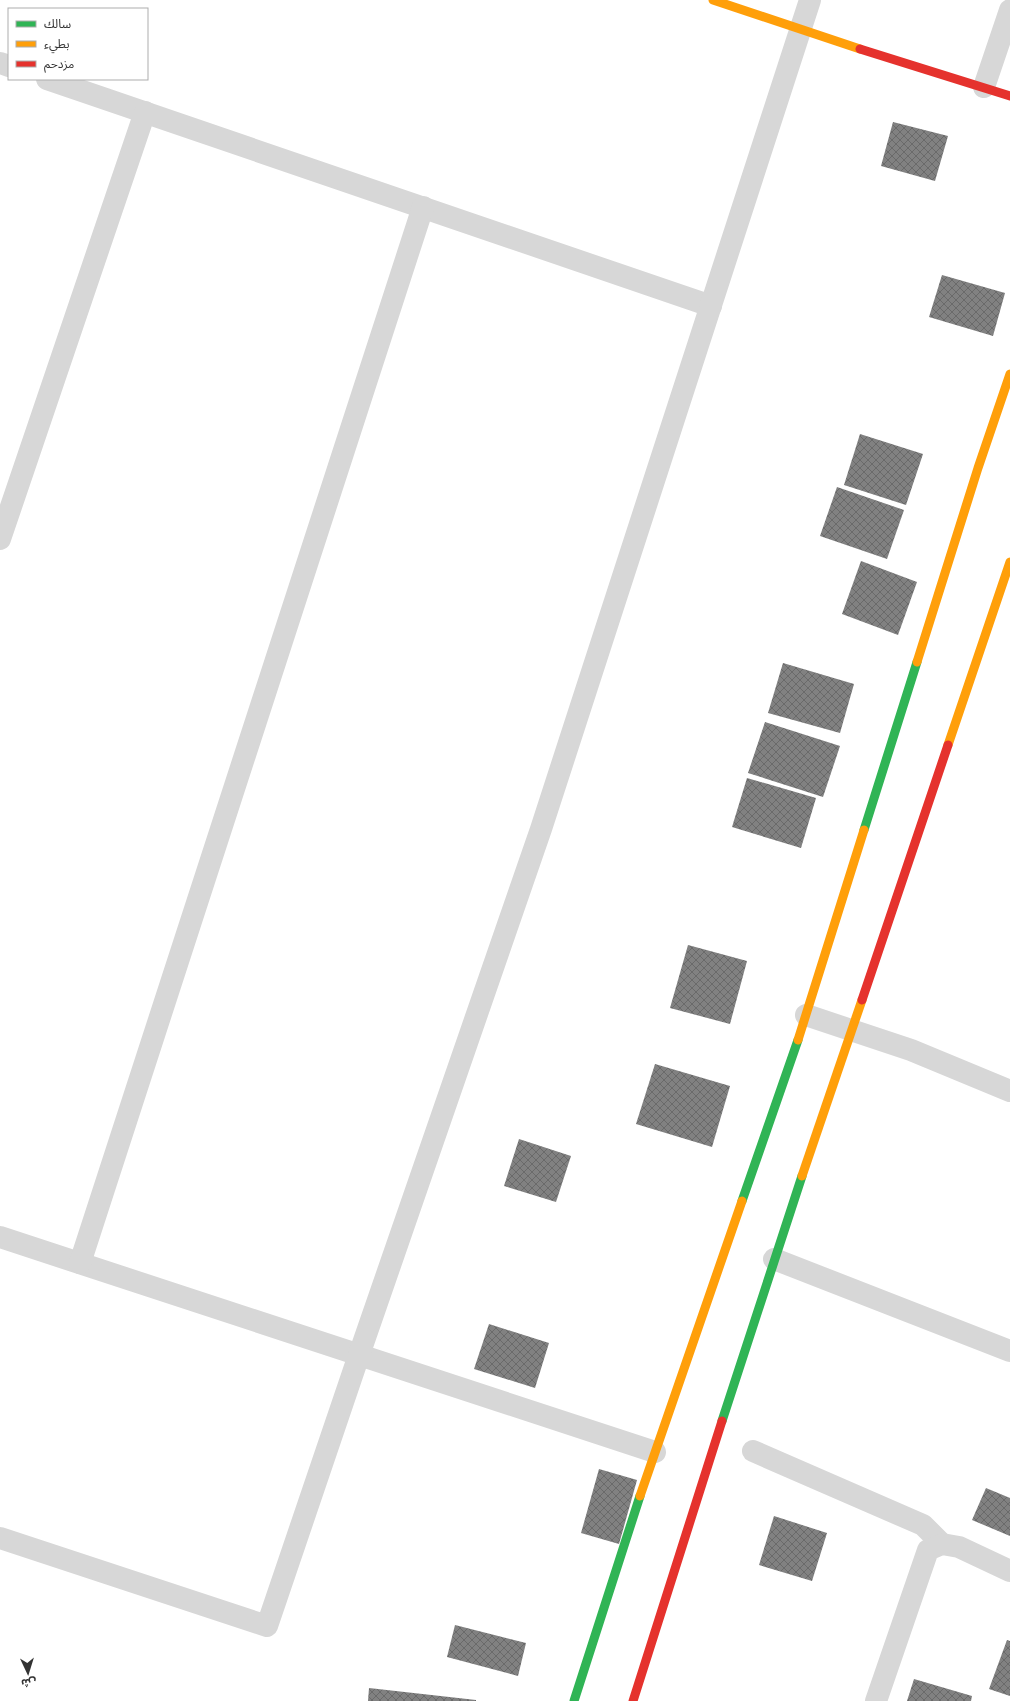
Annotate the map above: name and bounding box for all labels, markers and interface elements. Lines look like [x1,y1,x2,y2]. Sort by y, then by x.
legend [8,8,148,80]
text: سالك [44,16,71,31]
text: بطيء [44,36,70,54]
text: مزدحم [44,56,74,73]
north arrow [8,1653,48,1693]
text: ش [21,1675,37,1690]

